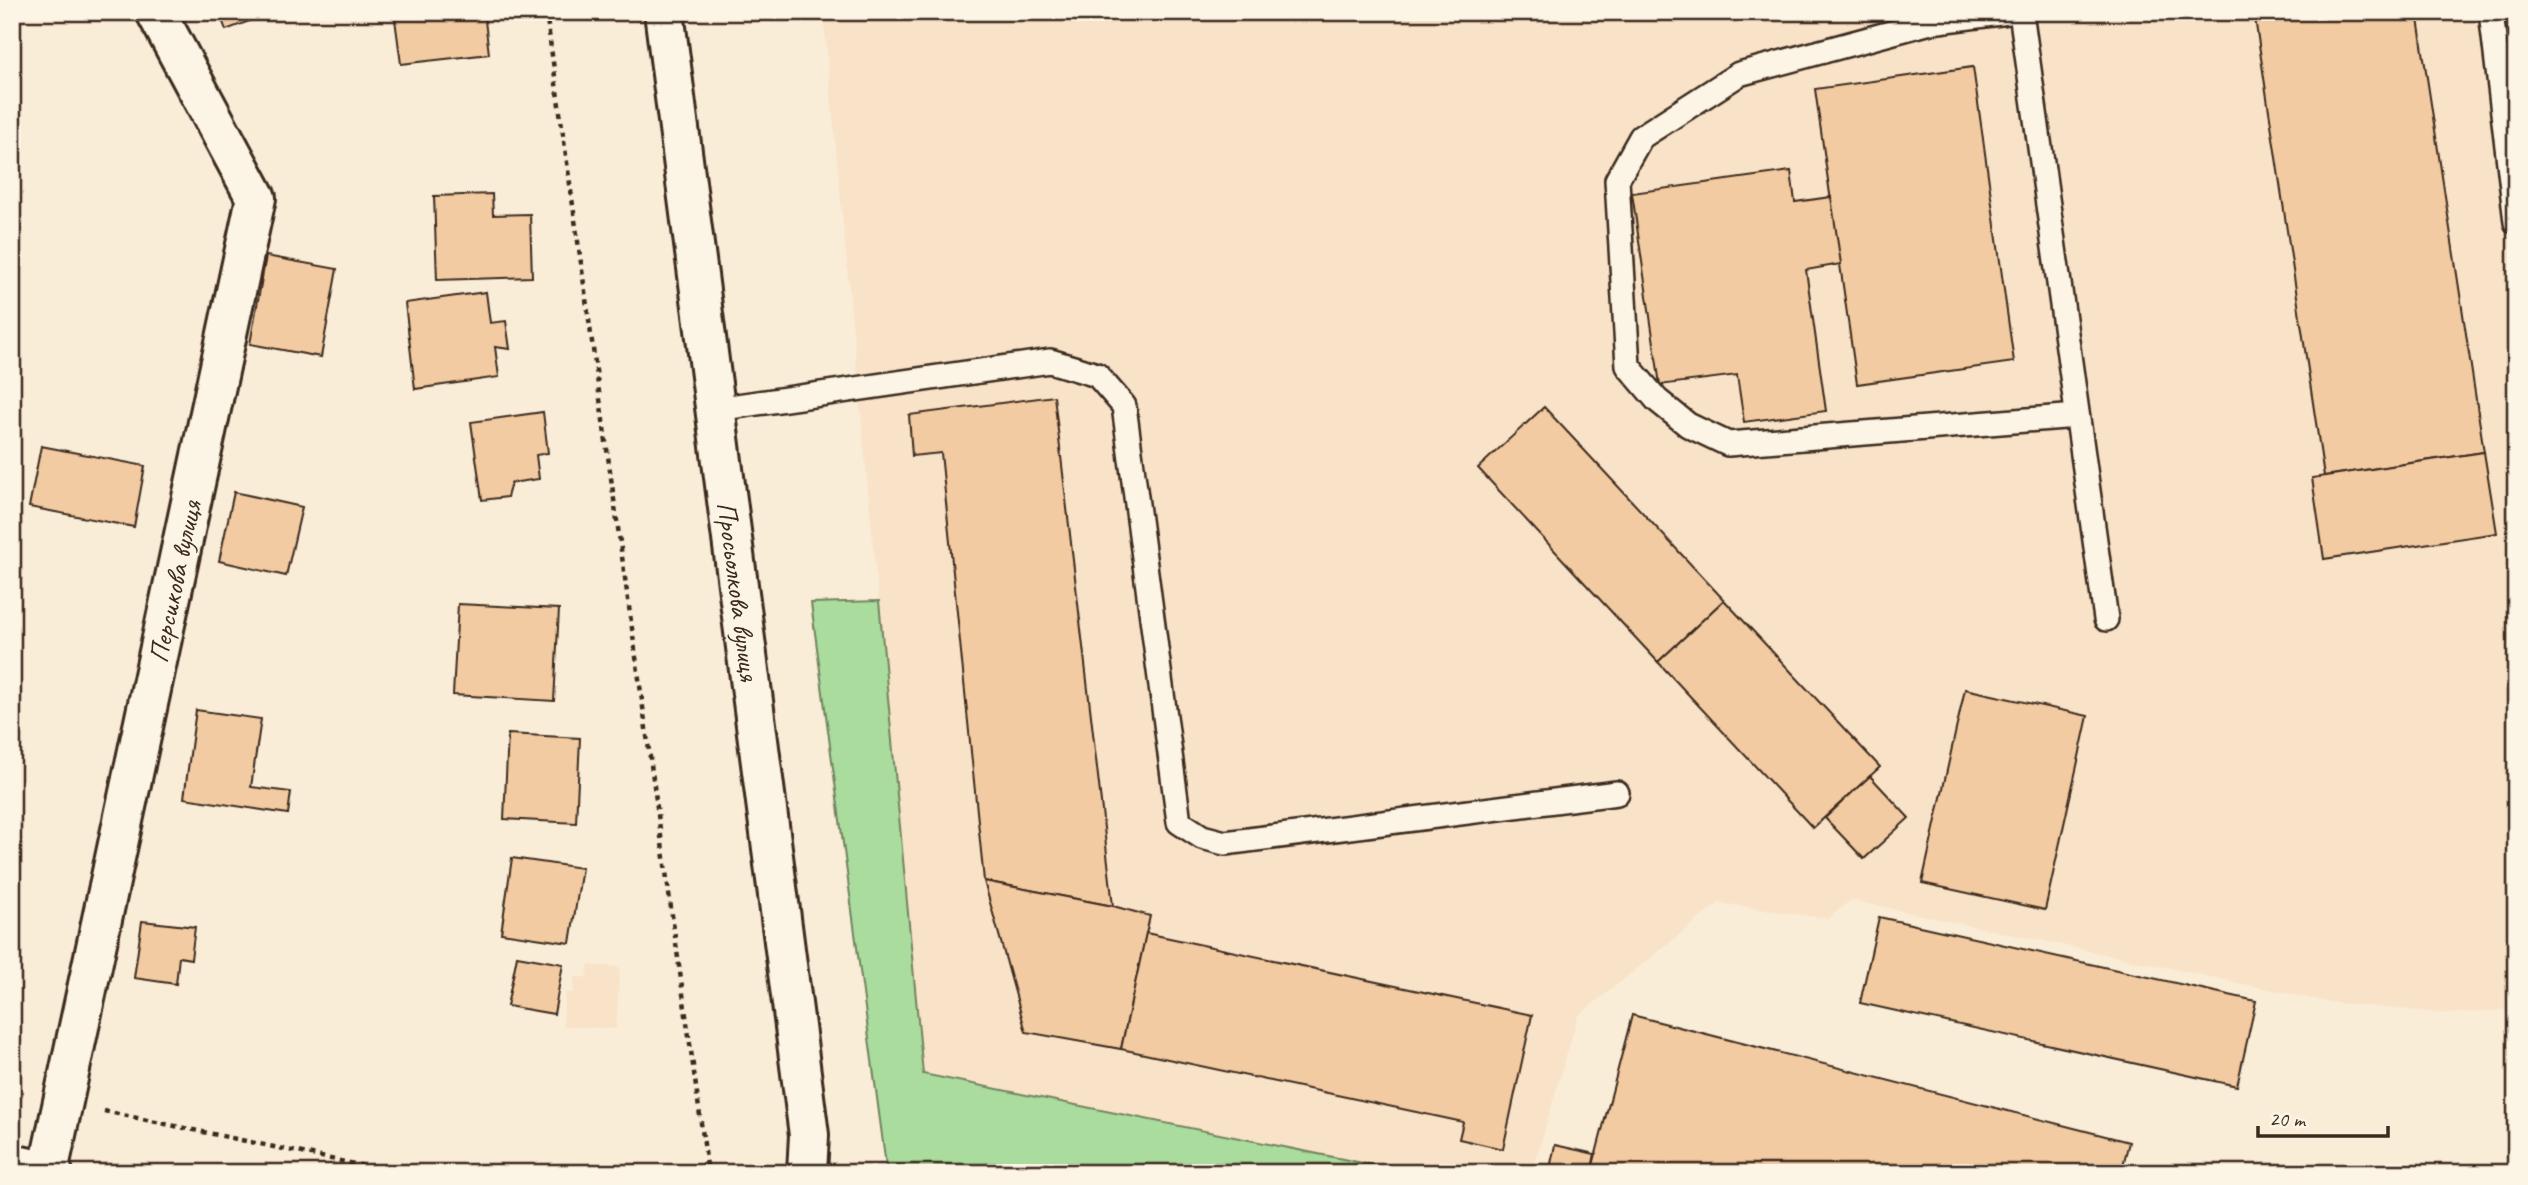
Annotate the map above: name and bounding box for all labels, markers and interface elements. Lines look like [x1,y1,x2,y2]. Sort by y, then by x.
street label: Персикова вулиця [140,496,209,666]
street label: Просьолкова вулиця [709,499,767,684]
scale bar [2258,1094,2388,1138]
text: 20 m [2269,1106,2307,1132]

